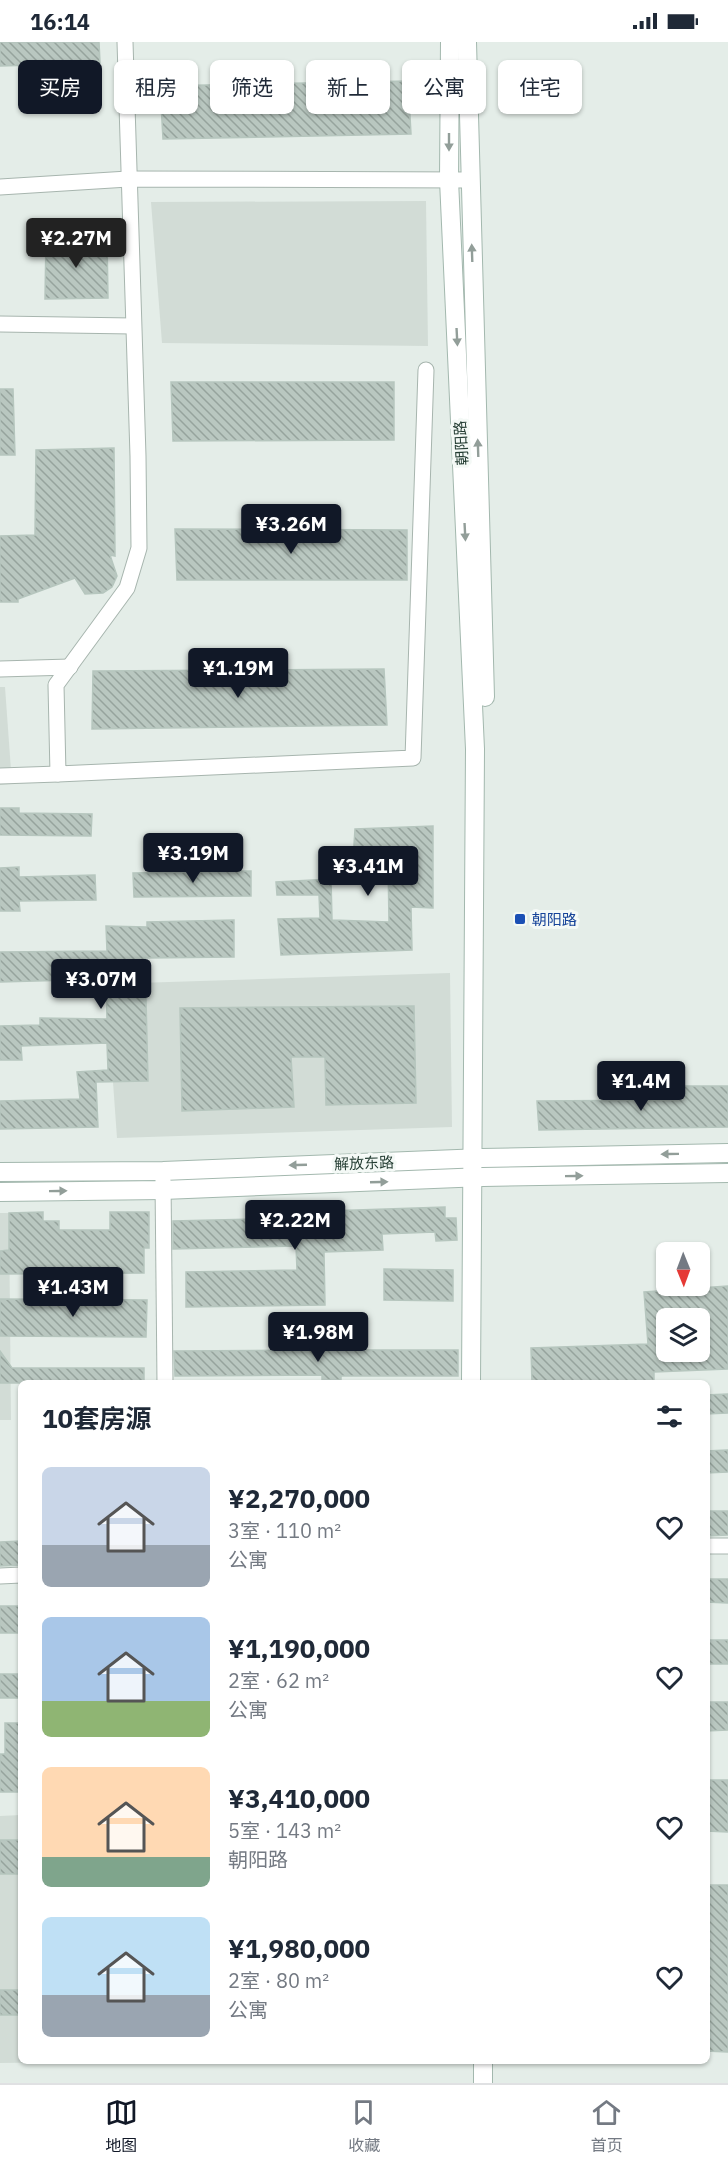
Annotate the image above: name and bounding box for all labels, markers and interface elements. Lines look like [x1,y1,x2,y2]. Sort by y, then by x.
text: 16:14 [30,7,90,36]
chip: 买房 [18,60,102,114]
chip: 租房 [114,60,198,114]
chip: 筛选 [210,60,294,114]
chip: 新上 [306,60,390,114]
chip: 公寓 [402,60,486,114]
chip: 住宅 [498,60,582,114]
one-way arrow [444,133,454,152]
pin: ¥2.27M [27,218,125,269]
text: ¥2.27M [40,224,112,251]
one-way arrow [468,244,477,263]
one-way arrow [452,328,461,347]
street label: 朝阳路 [450,420,472,466]
one-way arrow [473,439,483,458]
pin: ¥3.26M [242,504,340,555]
text: ¥3.26M [255,510,327,537]
one-way arrow [461,523,470,542]
pin: ¥1.19M [189,648,287,699]
text: ¥1.19M [202,654,274,681]
pin: ¥3.19M [144,833,242,884]
text: ¥3.19M [157,839,229,866]
pin: ¥3.41M [319,846,417,897]
text: ¥3.41M [332,852,404,879]
place label: 朝阳路 [532,910,577,929]
marker: 朝阳路 [513,912,527,926]
pin: ¥3.07M [52,959,150,1010]
text: ¥3.07M [65,965,137,992]
pin: ¥1.4M [599,1061,683,1112]
text: ¥1.4M [611,1067,671,1094]
one-way arrow [660,1149,679,1159]
street label: 解放东路 [334,1152,394,1174]
one-way arrow [288,1161,307,1170]
one-way arrow [565,1171,584,1181]
one-way arrow [370,1177,389,1186]
one-way arrow [49,1187,68,1196]
pin: ¥2.22M [246,1200,344,1251]
text: ¥2.22M [259,1206,331,1233]
north arrow [656,1242,710,1296]
map controls [656,1242,710,1362]
pin: ¥1.43M [24,1267,122,1318]
text: ¥1.43M [37,1273,109,1300]
button: layers [656,1308,710,1362]
pin: ¥1.98M [269,1312,367,1363]
text: ¥1.98M [282,1318,354,1345]
icon: filters [653,1400,686,1433]
text: 10套房源 [42,1401,151,1435]
text: ¥2,270,000 [228,1481,370,1515]
icon: home [90,1491,162,1563]
icon: heart [653,1511,686,1544]
text: 3室 · 110 m² [228,1517,341,1544]
text: 公寓 [228,1546,268,1573]
text: ¥1,190,000 [228,1631,370,1665]
icon: home [90,1641,162,1713]
icon: heart [653,1661,686,1694]
text: 2室 · 62 m² [228,1667,329,1694]
text: 公寓 [228,1696,268,1723]
text: ¥3,410,000 [228,1781,370,1815]
icon: home [90,1791,162,1863]
icon: heart [653,1811,686,1844]
text: 5室 · 143 m² [228,1817,341,1844]
text: 朝阳路 [228,1846,288,1873]
text: ¥1,980,000 [228,1931,370,1965]
icon: home [90,1941,162,2013]
icon: heart [653,1961,686,1994]
text: 2室 · 80 m² [228,1967,329,1994]
text: 公寓 [228,1996,268,2023]
tab: 地图 [105,2096,138,2156]
tab: 收藏 [347,2096,380,2156]
tab: 首页 [590,2096,623,2156]

